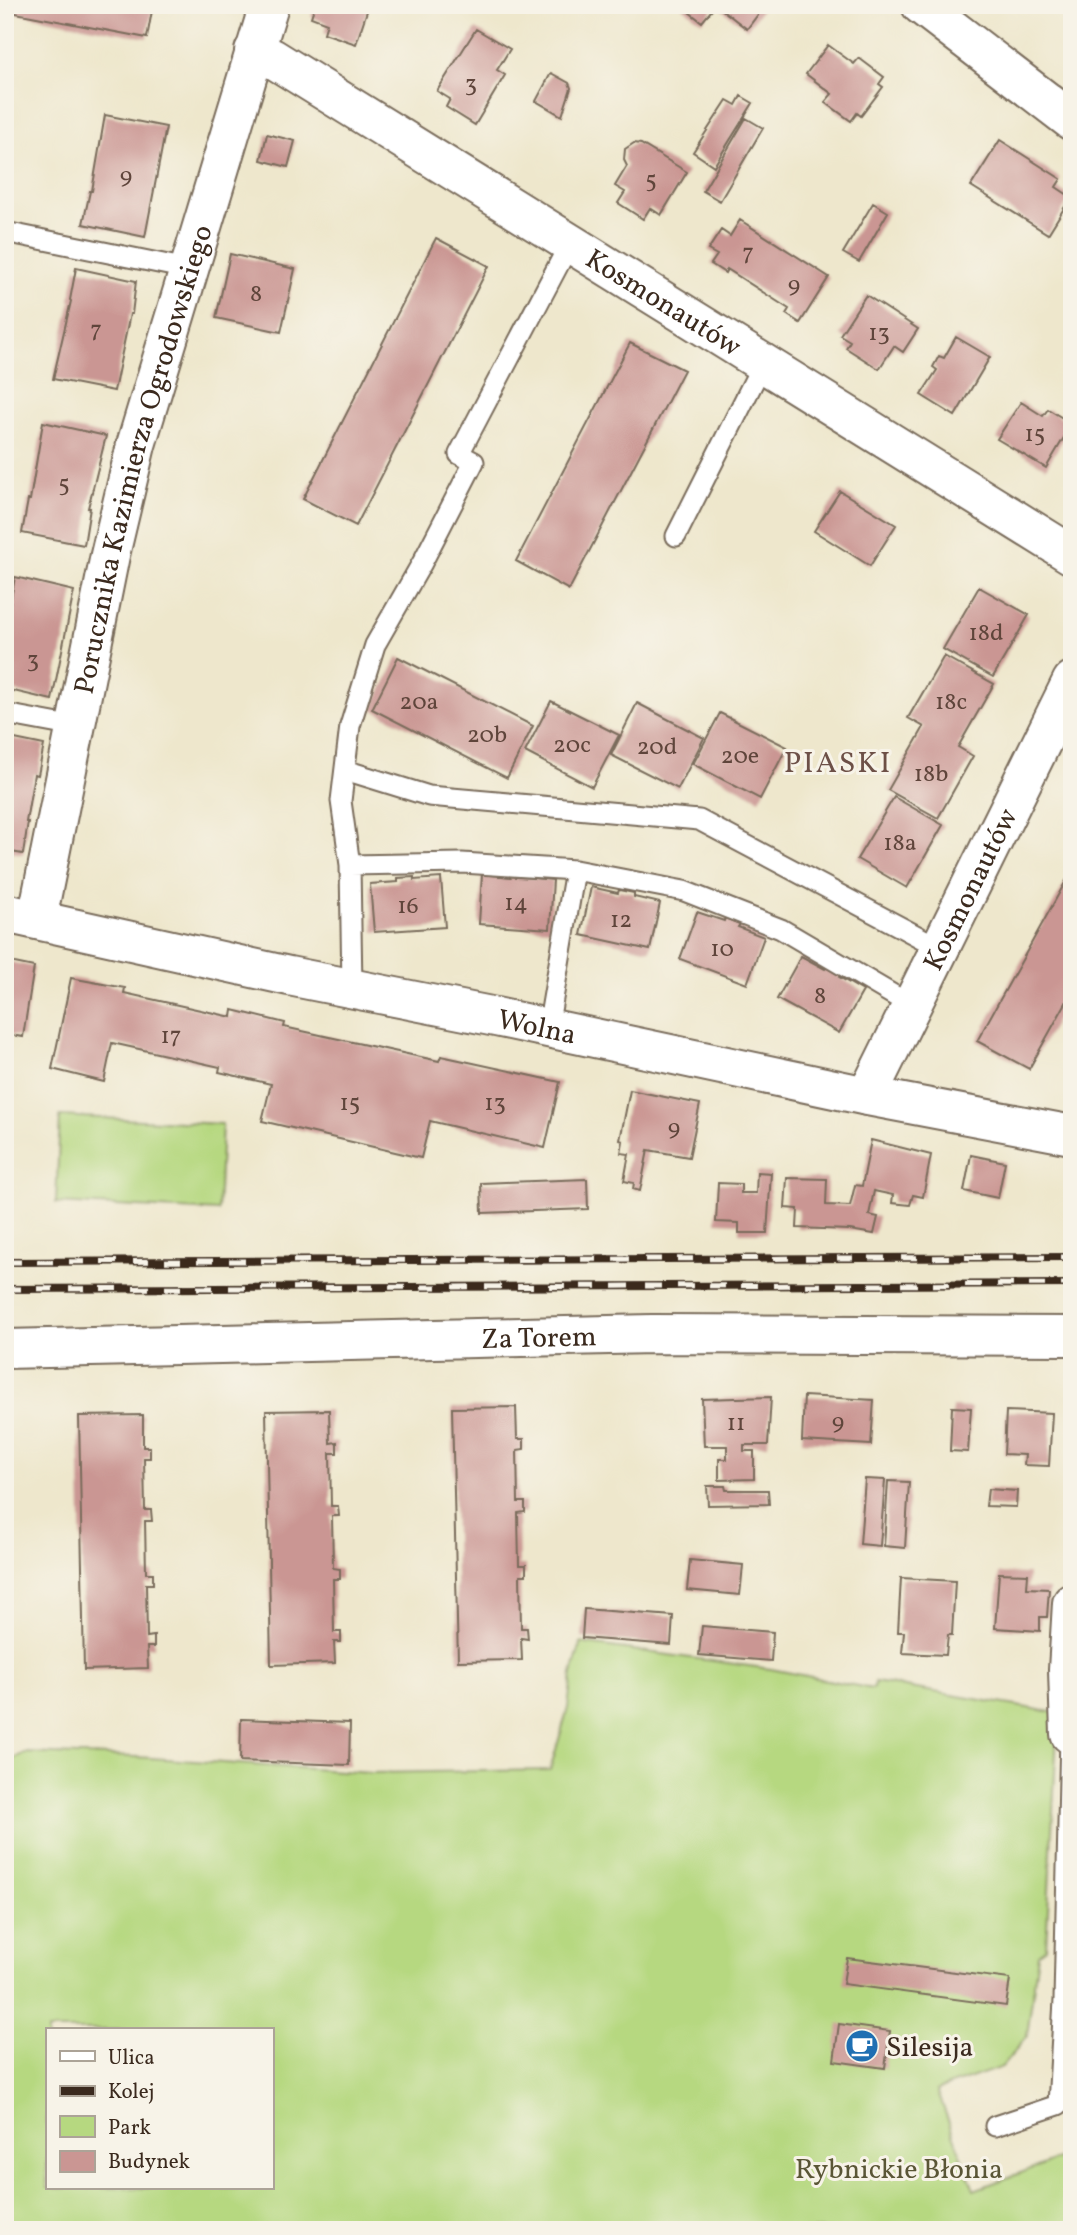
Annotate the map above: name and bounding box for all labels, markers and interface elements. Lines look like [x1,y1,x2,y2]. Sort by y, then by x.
house number: 3 [465,68,477,102]
house number: 9 [120,160,132,194]
house number: 5 [645,164,657,198]
street label: Porucznika Kazimierza Ogrodowskiego [66,220,223,698]
house number: 7 [742,237,754,271]
street label: Kosmonautów [577,241,748,367]
house number: 9 [788,269,800,303]
house number: 8 [250,278,262,312]
house number: 7 [90,314,102,348]
house number: 13 [868,317,890,351]
house number: 15 [1025,418,1045,452]
house number: 5 [58,468,70,502]
house number: 18d [968,617,1004,651]
house number: 3 [27,644,39,678]
house number: 20a [399,686,439,720]
house number: 18c [935,686,967,720]
house number: 20b [467,719,507,753]
house number: 20c [553,729,591,763]
house number: 20d [637,731,677,765]
house number: 20e [721,740,759,774]
district label: PIASKI [784,743,892,785]
house number: 18b [914,758,948,792]
street label: Kosmonautów [915,802,1028,978]
house number: 18a [883,827,917,861]
house number: 14 [504,887,528,921]
house number: 16 [397,890,419,924]
house number: 12 [610,904,632,938]
house number: 10 [710,933,734,967]
house number: 8 [814,980,826,1014]
street label: Wolna [494,1001,580,1056]
house number: 17 [161,1020,181,1054]
house number: 15 [340,1087,360,1121]
house number: 13 [484,1087,506,1121]
house number: 9 [668,1112,680,1146]
street label: Za Torem [481,1318,597,1360]
house number: 9 [832,1406,844,1440]
house number: 11 [727,1407,745,1441]
cafe icon: Silesija [843,2027,881,2065]
legend [46,2028,273,2190]
place label: Silesija [886,2029,974,2068]
text: Ulica [108,2044,155,2073]
text: Kolej [108,2078,155,2107]
text: Park [108,2114,151,2143]
text: Budynek [108,2148,191,2177]
park label: Rybnickie Błonia [795,2151,1003,2190]

